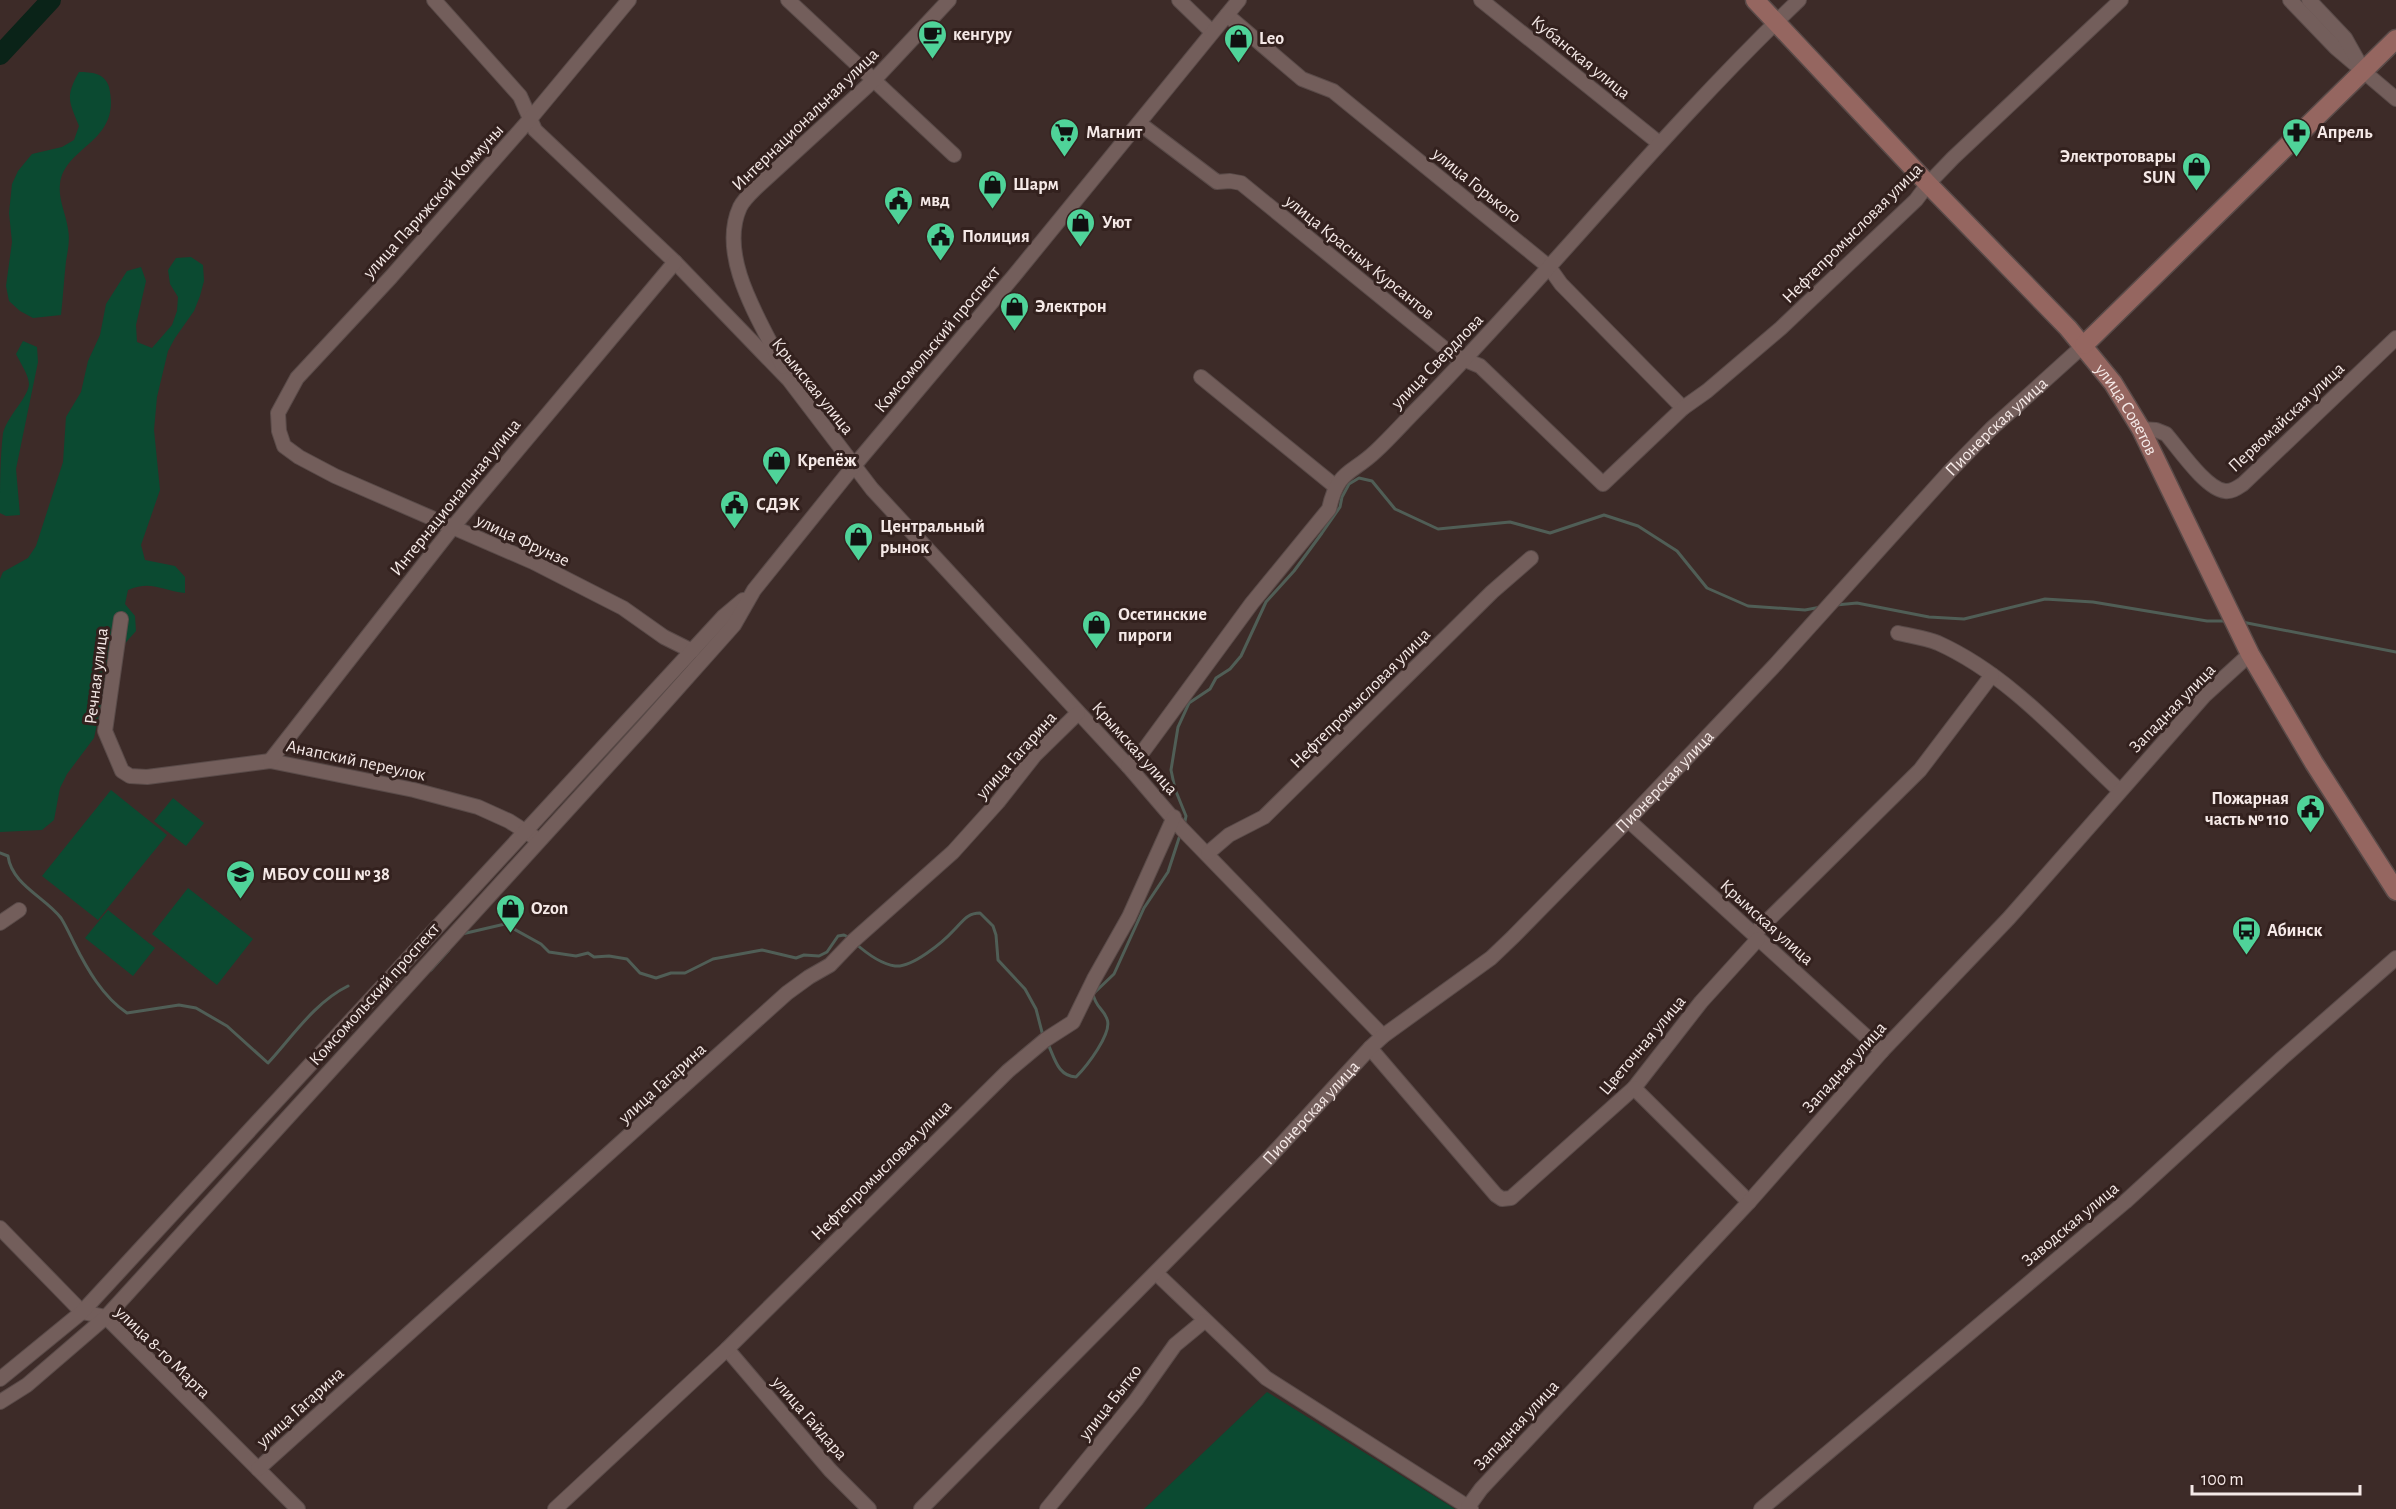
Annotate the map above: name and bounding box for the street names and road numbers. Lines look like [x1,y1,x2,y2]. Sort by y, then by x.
street label: Кубанская улица [1527,12,1634,103]
street label: Интернациональная улица [729,45,883,194]
street label: улица Парижской Коммуны [359,121,507,283]
street label: улица Горького [1428,144,1524,227]
street label: Нефтепромысловая улица [1779,160,1926,307]
street label: улица Красных Курсантов [1280,191,1438,323]
street label: Комсомольский проспект [871,263,1004,416]
street label: улица Свердлова [1388,311,1487,413]
street label: Крымская улица [768,335,856,438]
street label: Первомайская улица [2225,359,2348,476]
street label: улица Советов [2090,360,2160,458]
street label: Пионерская улица [1942,374,2052,480]
street label: Интернациональная улица [387,416,525,580]
street label: улица Фрунзе [472,511,572,570]
street label: Нефтепромысловая улица [1287,625,1434,772]
street label: Речная улица [82,627,112,725]
street label: Западная улица [2126,661,2219,757]
street label: Крымская улица [1088,699,1181,799]
street label: улица Гагарина [972,709,1060,804]
street label: Пионерская улица [1612,727,1718,837]
street label: Анапский переулок [284,737,428,785]
street label: Крымская улица [1716,876,1816,969]
street label: Комсомольский проспект [306,920,444,1069]
street label: Цветочная улица [1596,992,1690,1099]
street label: Западная улица [1799,1019,1890,1117]
street label: улица Гагарина [615,1040,710,1128]
street label: Пионерская улица [1259,1058,1363,1169]
street label: Нефтепромысловая улица [808,1097,955,1244]
street label: Заводская улица [2019,1179,2123,1270]
street label: улица 8-го Марта [111,1303,213,1402]
street label: улица Бытко [1075,1362,1146,1444]
street label: улица Гагарина [253,1364,348,1452]
street label: улица Гайдара [768,1373,850,1464]
street label: Западная улица [1471,1377,1563,1474]

